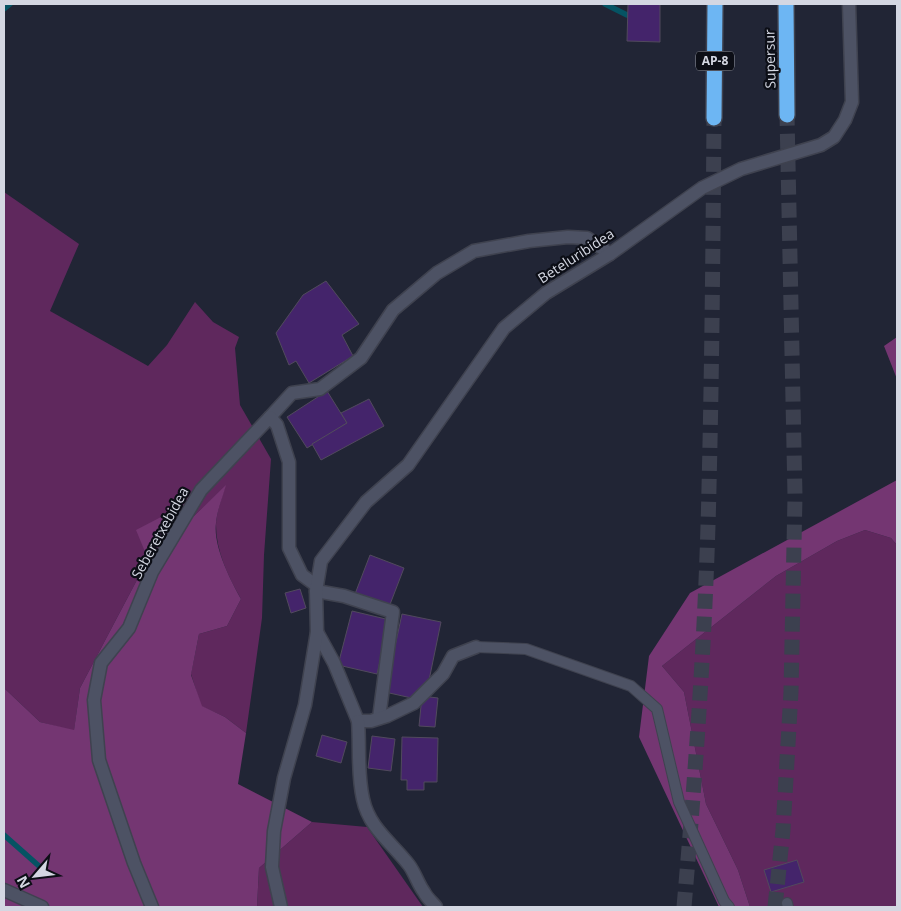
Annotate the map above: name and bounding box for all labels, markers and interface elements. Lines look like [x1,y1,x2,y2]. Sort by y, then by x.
street label: Supersur [759,29,780,89]
road number: AP-8 [696,51,734,70]
street label: Beteluribidea [534,224,618,287]
street label: Seberetxebidea [127,484,193,582]
north arrow [10,851,60,901]
text: N [12,873,34,892]

